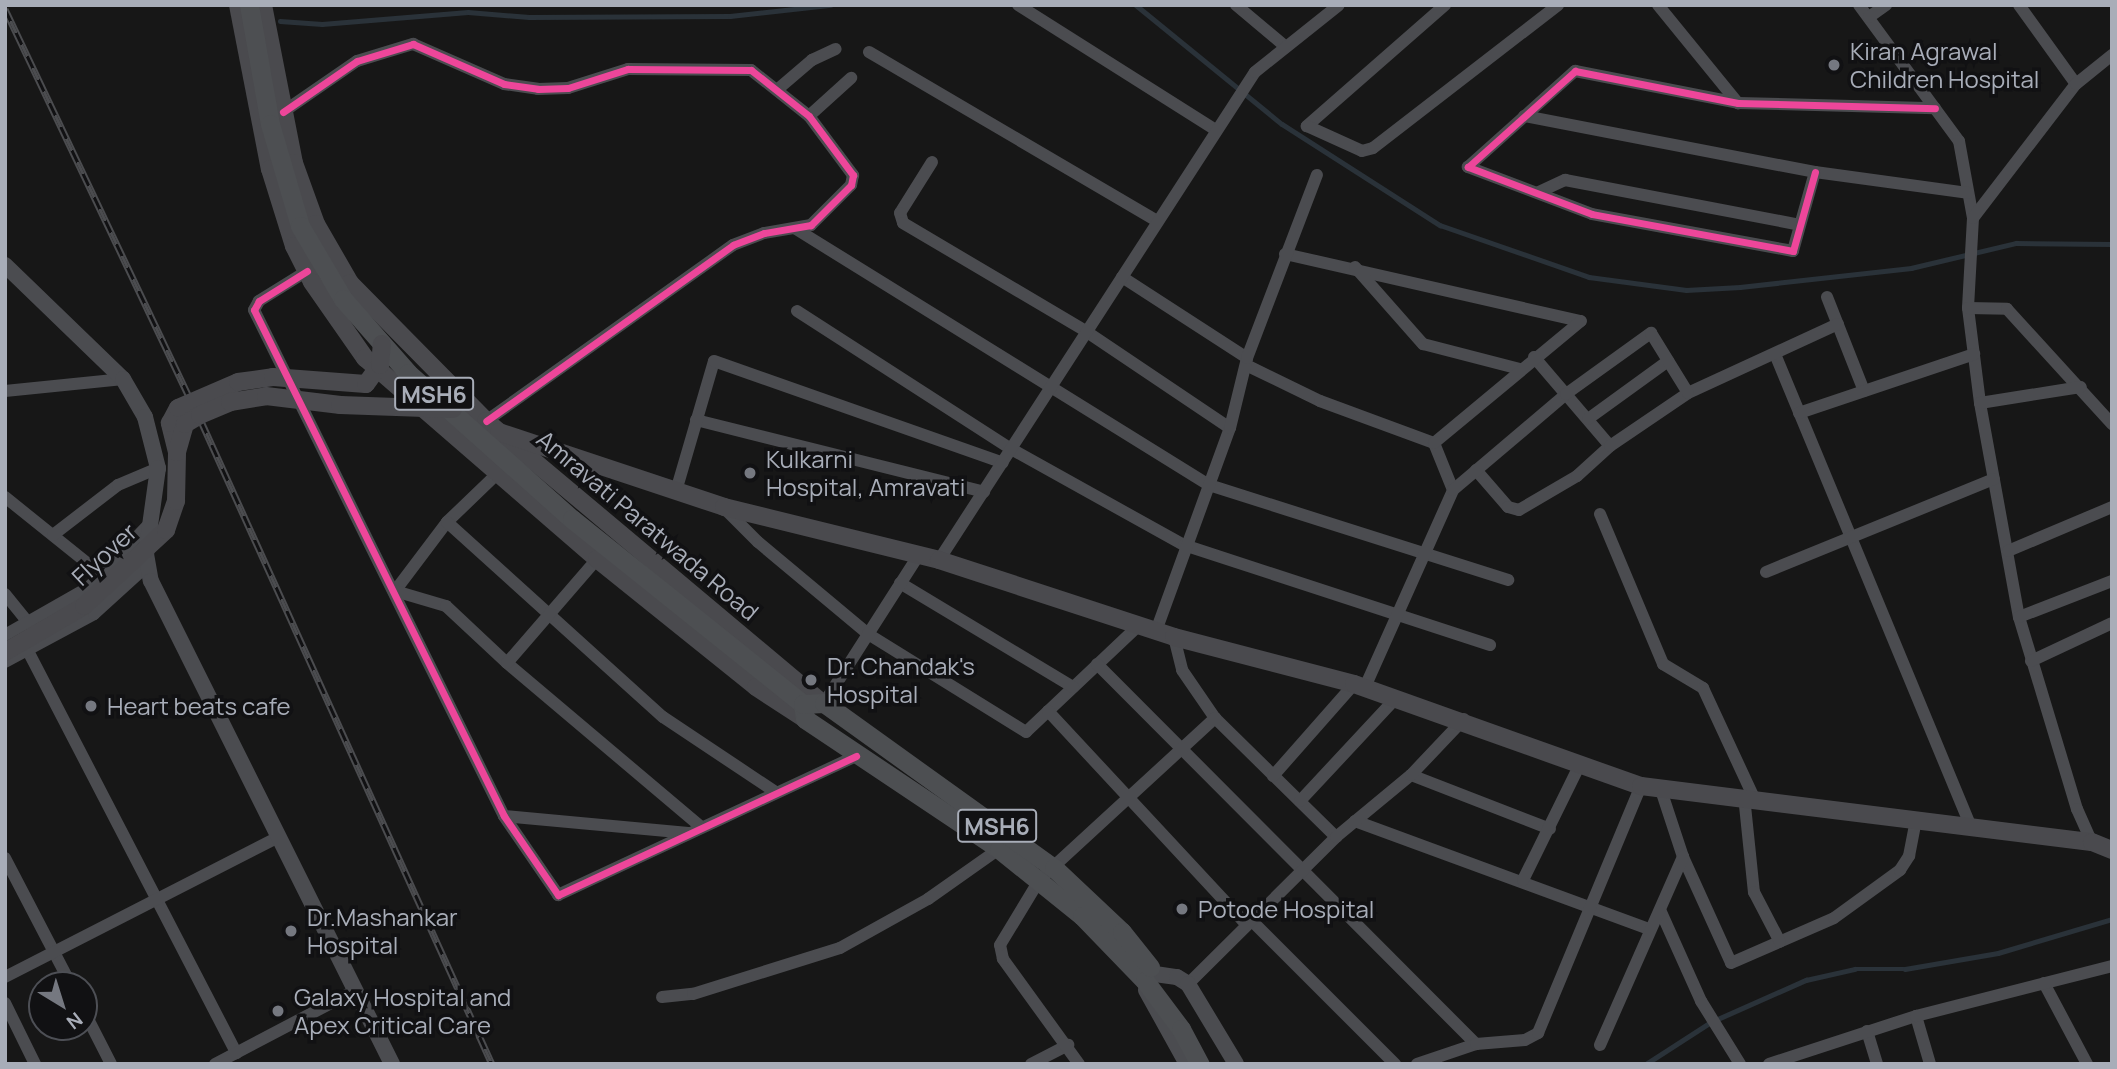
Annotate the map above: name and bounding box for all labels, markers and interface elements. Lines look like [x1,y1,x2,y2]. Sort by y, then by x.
place label: Kiran Agrawal Children Hospital [1850,37,2039,93]
marker: Kiran Agrawal Children Hospital [1824,55,1844,75]
road number: MSH6 [394,374,474,414]
street label: Amravati Paratwada Road [531,424,765,626]
place label: Kulkarni Hospital, Amravati [766,445,965,501]
marker: Kulkarni Hospital, Amravati [740,463,760,483]
street label: Flyover [66,517,142,591]
place label: Dr. Chandak's Hospital [827,652,975,708]
marker: Dr. Chandak's Hospital [801,670,821,690]
place label: Heart beats cafe [107,692,291,720]
marker: Heart beats cafe [81,696,101,716]
road number: MSH6 [957,806,1037,846]
place label: Potode Hospital [1198,895,1374,923]
marker: Potode Hospital [1172,899,1192,919]
place label: Dr.Mashankar Hospital [307,903,458,959]
marker: Dr.Mashankar Hospital [281,921,301,941]
north arrow [28,971,98,1041]
place label: Galaxy Hospital and Apex Critical Care [294,983,511,1039]
marker: Galaxy Hospital and Apex Critical Care [268,1001,288,1021]
text: N [61,1007,88,1035]

